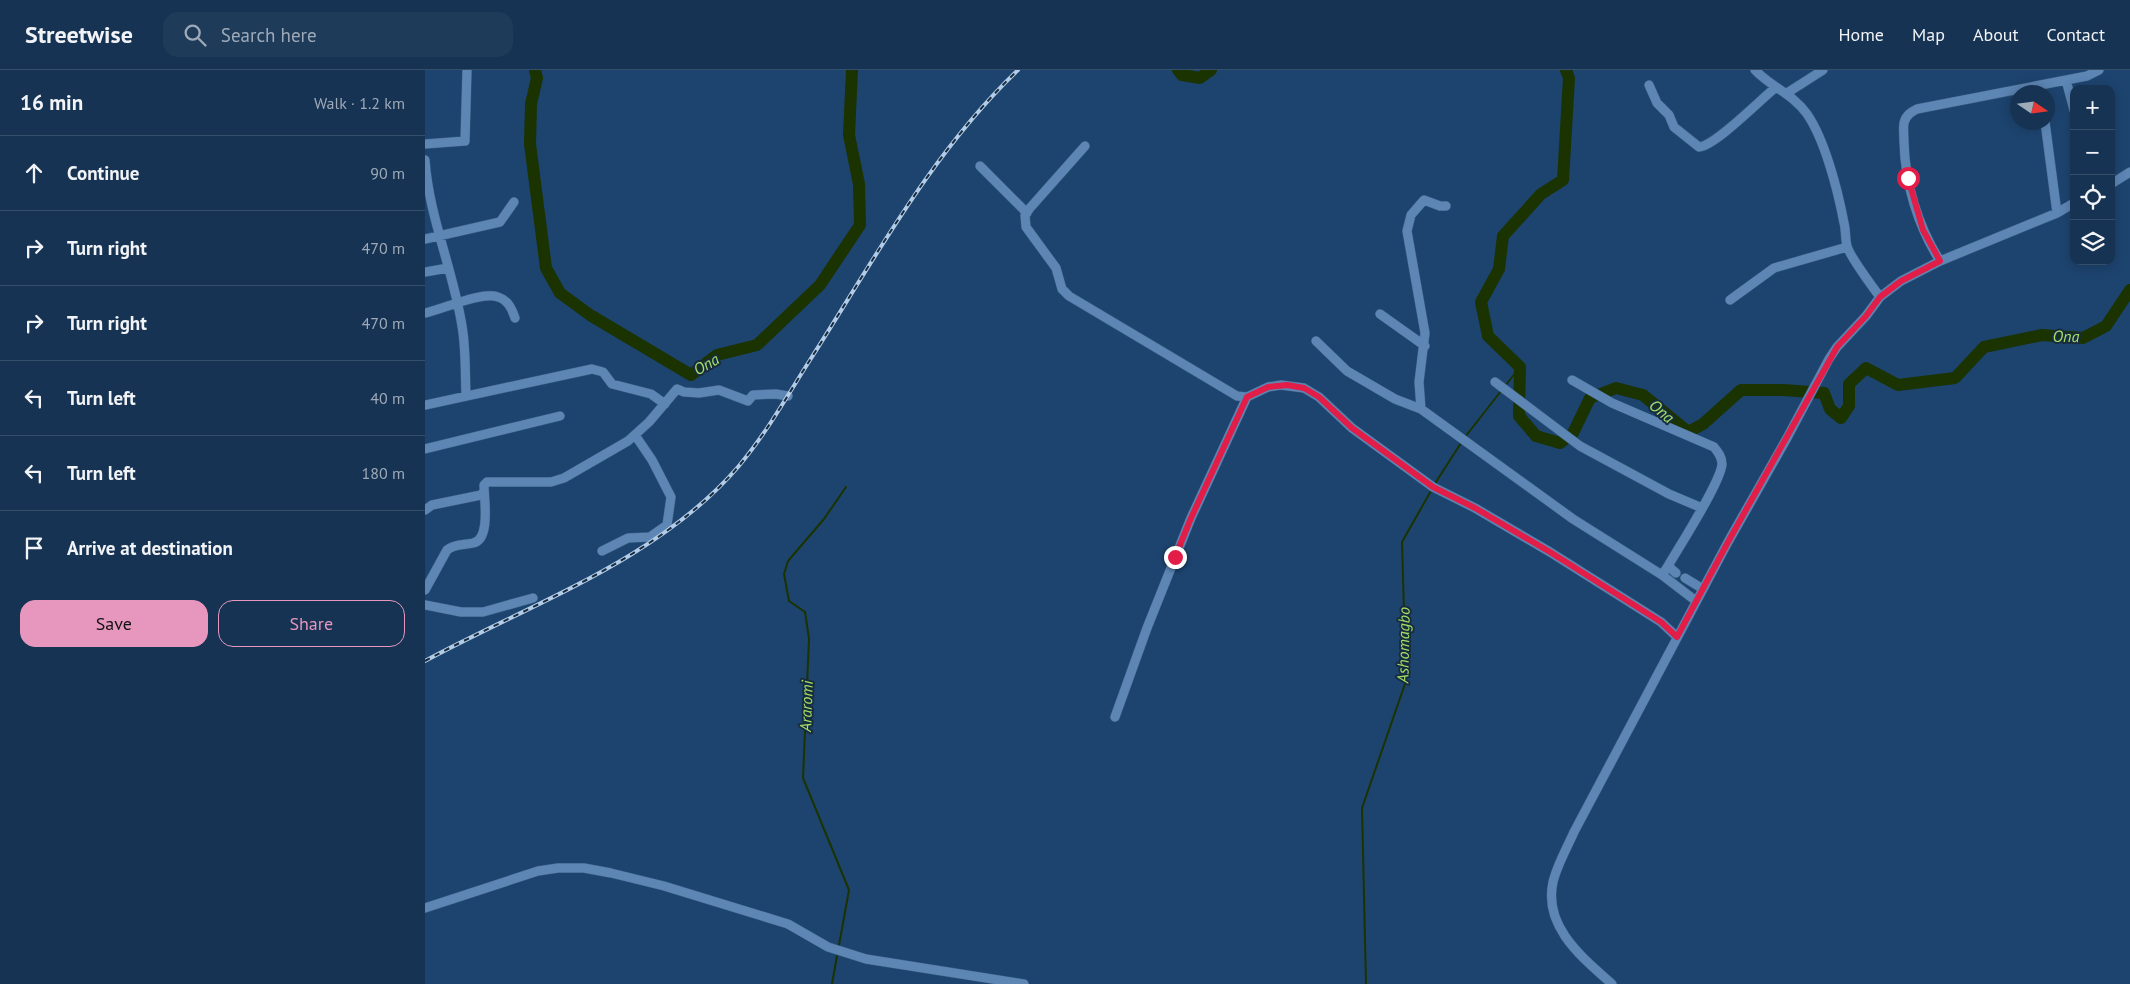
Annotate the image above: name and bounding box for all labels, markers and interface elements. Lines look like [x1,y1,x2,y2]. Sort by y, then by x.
search box [163,12,513,57]
text: Streetwise [25,19,133,50]
icon: search [181,21,209,49]
text: Search here [221,23,317,47]
text: Home [1838,23,1884,46]
text: Map [1912,23,1945,46]
text: About [1973,23,2019,46]
text: Contact [2047,23,2105,46]
north arrow [2010,85,2055,130]
map controls [2070,85,2115,265]
button: + [2070,85,2115,130]
text: 16 min [20,89,83,116]
text: Walk · 1.2 km [314,93,405,113]
button: − [2070,130,2115,175]
icon: ahead [20,159,48,187]
text: Continue [67,161,139,185]
text: 90 m [370,163,405,183]
route start [1897,167,1920,190]
button: locate [2070,175,2115,220]
button: layers [2070,220,2115,265]
icon: right [20,234,48,262]
text: Turn right [67,236,147,260]
text: 470 m [362,238,405,258]
icon: right [20,309,48,337]
text: Turn right [67,311,147,335]
text: 470 m [362,313,405,333]
water label: Ona [2053,326,2080,346]
water label: Ona [689,349,723,379]
icon: left [20,384,48,412]
text: Turn left [67,386,136,410]
text: 40 m [370,388,405,408]
water label: Ona [1645,395,1679,427]
icon: left [20,459,48,487]
text: Turn left [67,461,136,485]
text: 180 m [362,463,405,483]
icon: arrive [20,534,48,562]
text: Arrive at destination [67,536,233,560]
route end [1164,546,1187,569]
button: Save [20,600,208,647]
button: Share [218,600,405,647]
water label: Ashomagbo [1392,607,1414,684]
water label: Araromi [795,679,817,733]

